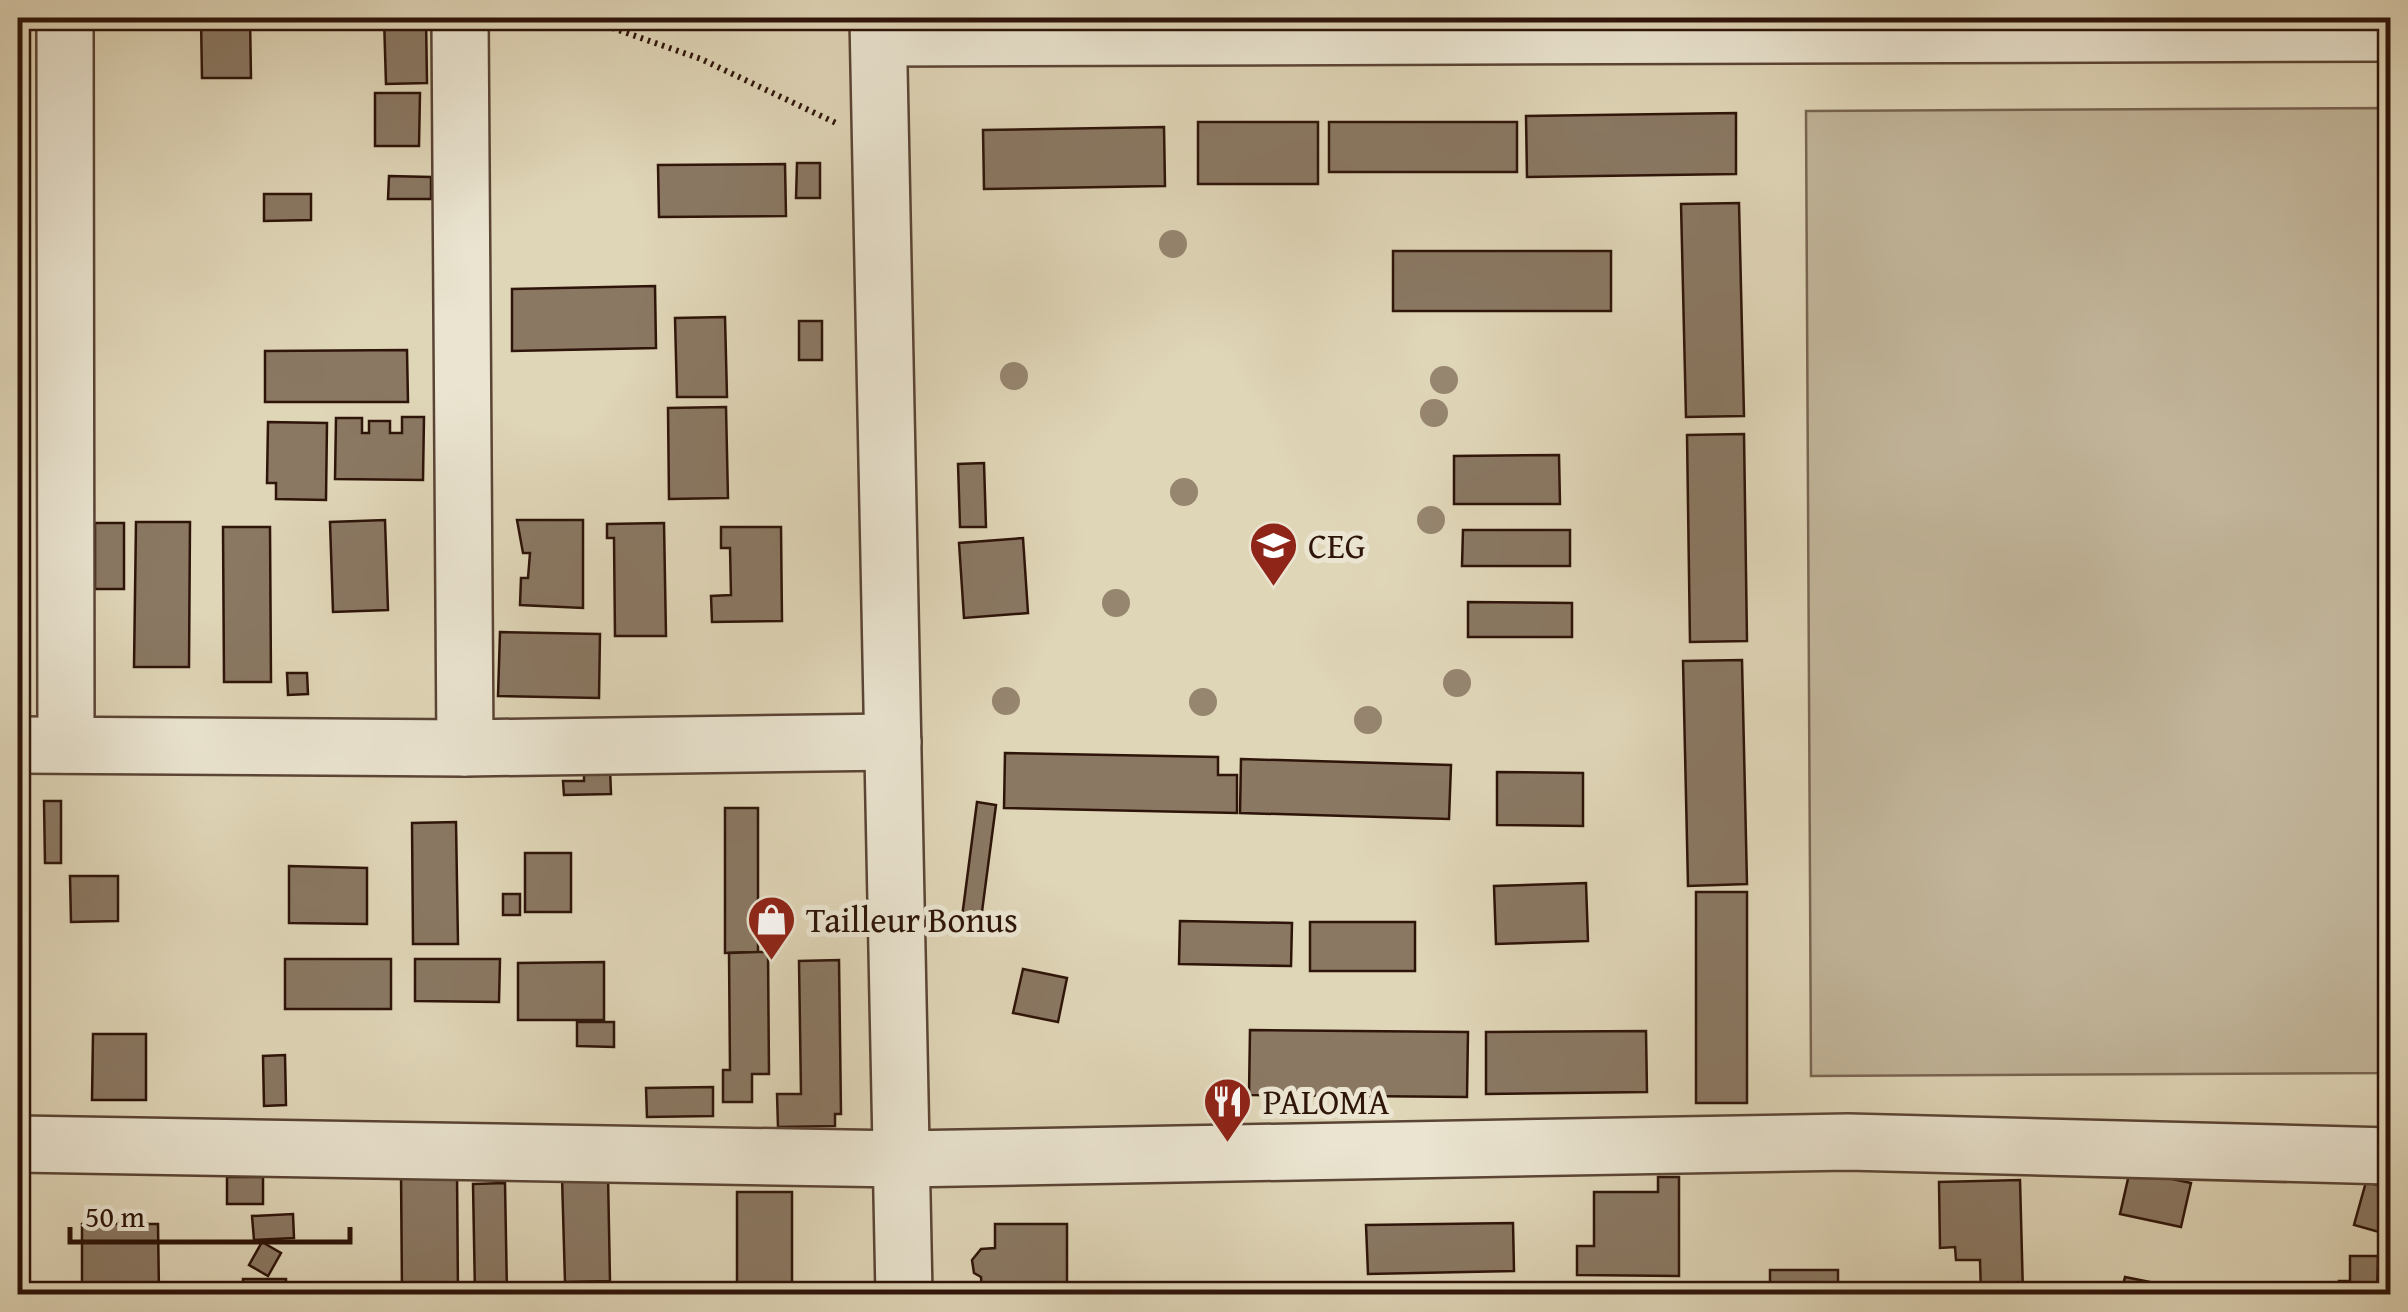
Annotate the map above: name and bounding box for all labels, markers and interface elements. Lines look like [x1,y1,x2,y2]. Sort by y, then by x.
school or university icon: CEG [1247,520,1299,588]
place label: CEG [1308,520,1365,571]
shop icon: Tailleur Bonus [745,894,797,962]
place label: Tailleur Bonus [806,894,1018,945]
restaurant icon: PALOMA [1202,1076,1254,1144]
place label: PALOMA [1263,1076,1389,1127]
scale bar [70,1182,350,1244]
text: 50 m [85,1194,145,1238]

